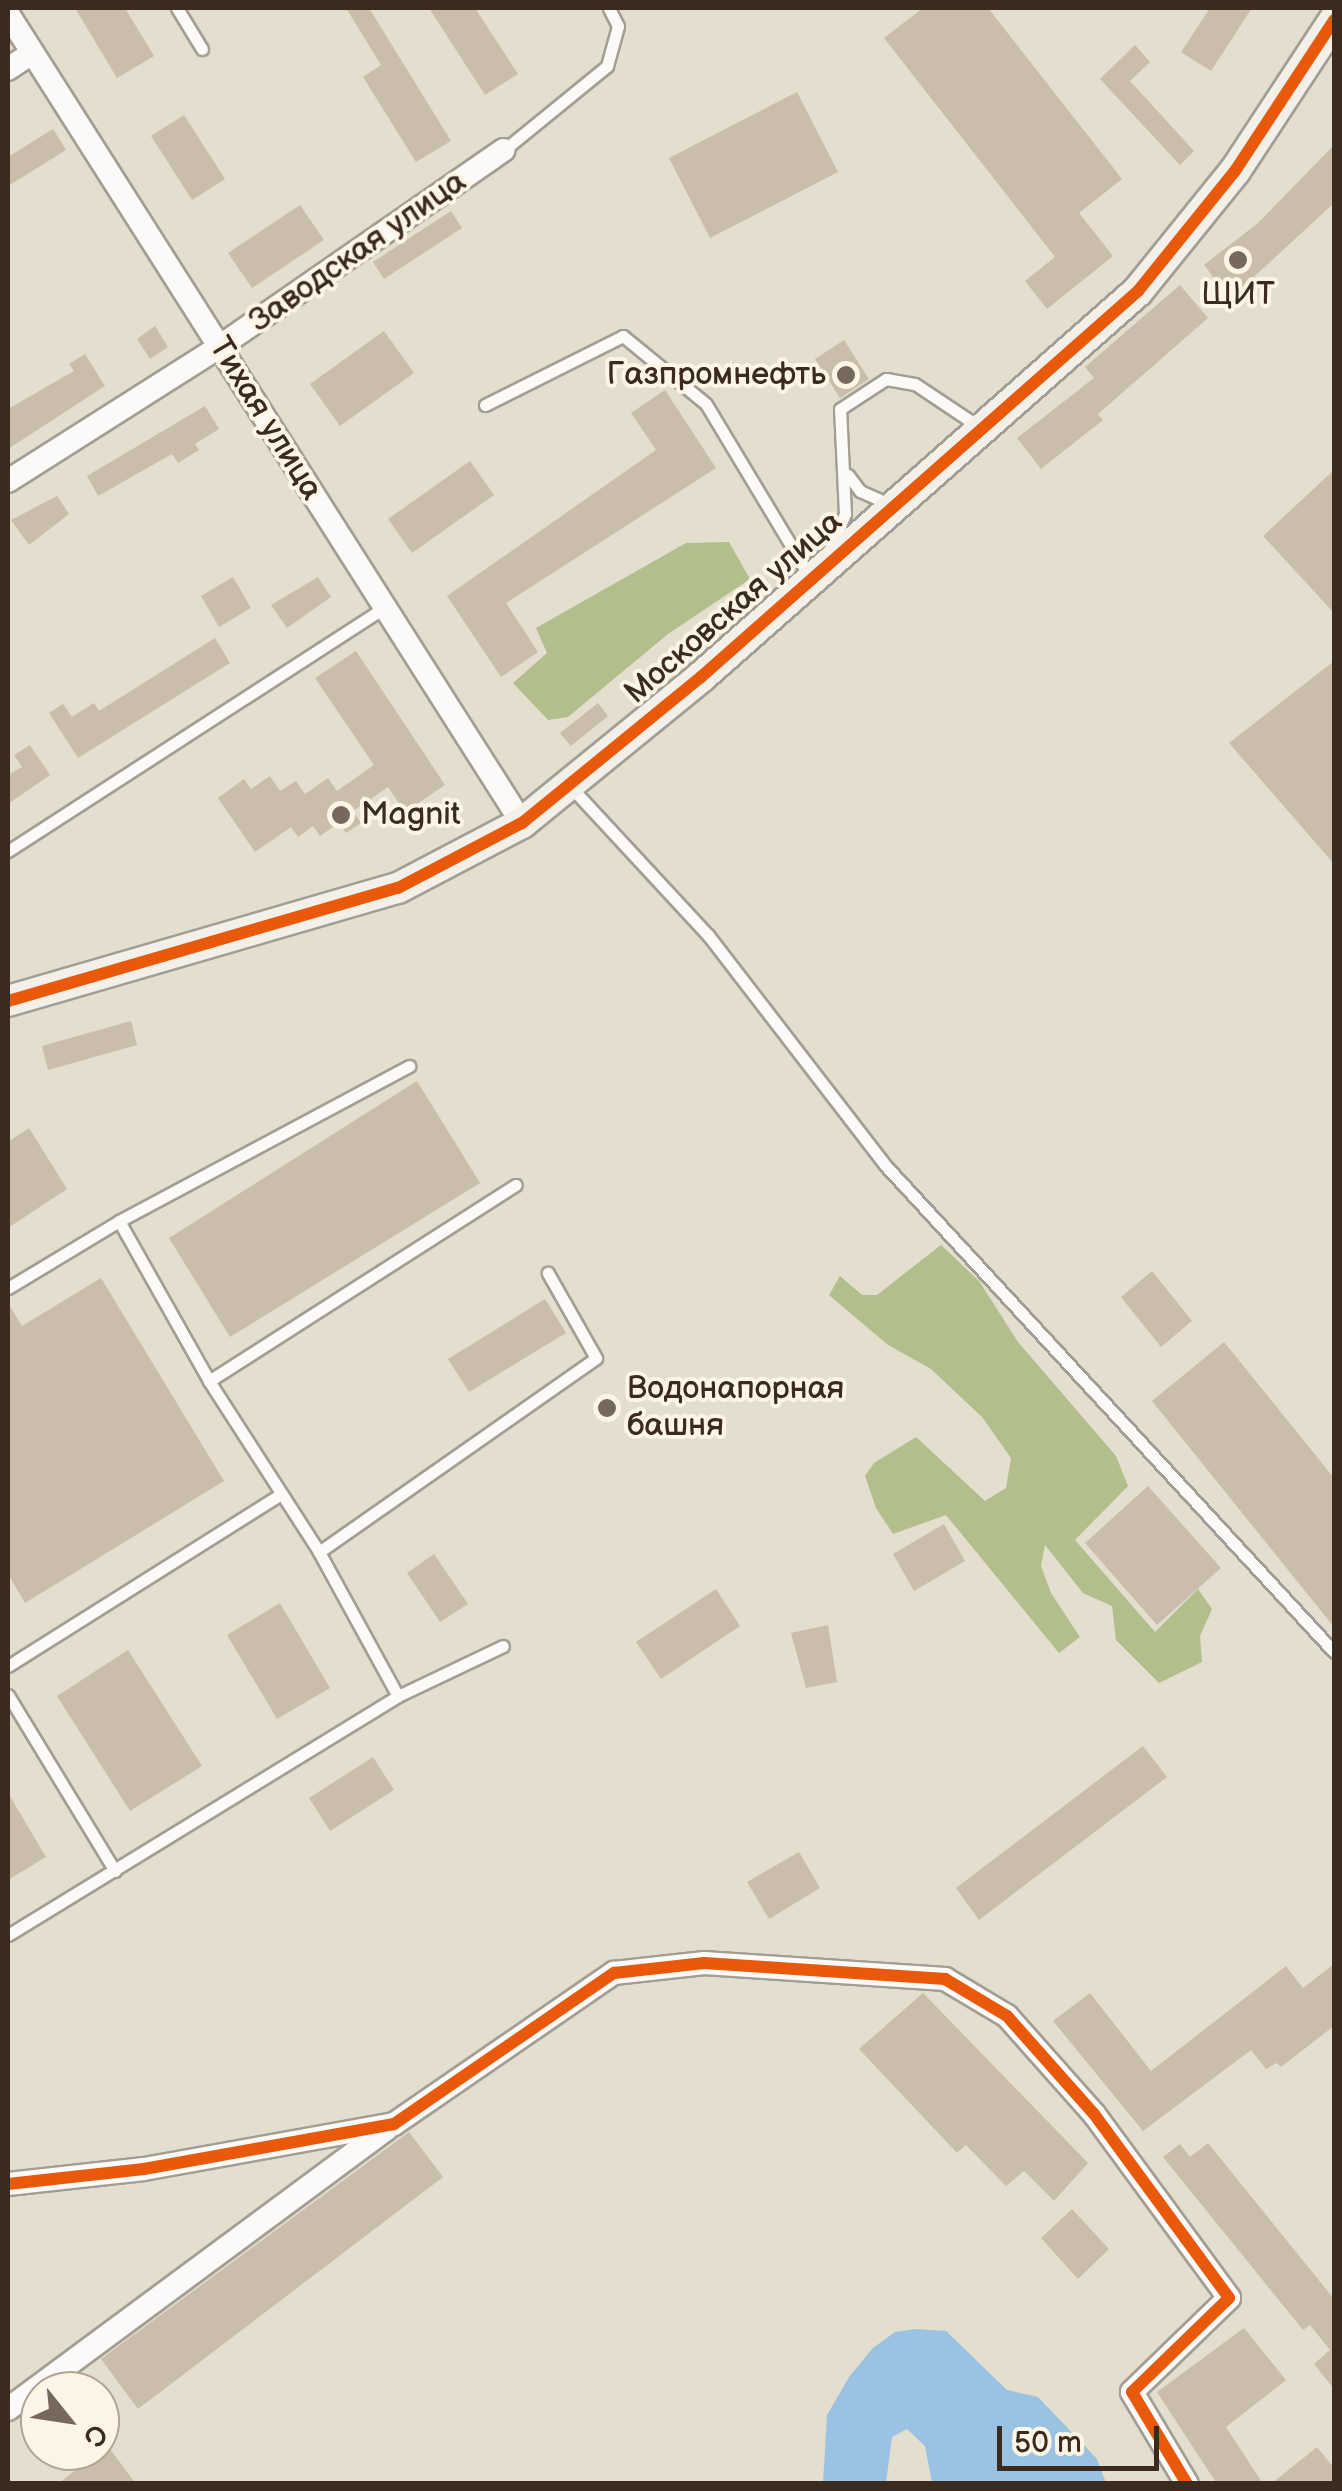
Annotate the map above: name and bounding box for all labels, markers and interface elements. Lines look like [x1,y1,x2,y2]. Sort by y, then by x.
street label: Заводская улица [242,163,474,341]
marker: ЩИТ [1227,249,1249,271]
place label: ЩИТ [1201,276,1275,314]
street label: Тихая улица [200,331,330,507]
place label: Газпромнефть [607,356,826,394]
marker: Газпромнефть [835,364,857,386]
street label: Московская улица [618,503,850,713]
place label: Magnit [361,796,461,834]
marker: Magnit [330,804,352,826]
place label: Водонапорная башня [627,1371,844,1446]
marker: Водонапорная башня [596,1397,618,1419]
north arrow [20,2371,120,2471]
scale bar [1002,2406,1164,2468]
text: С [76,2419,114,2452]
text: 50 m [1014,2425,1082,2461]

